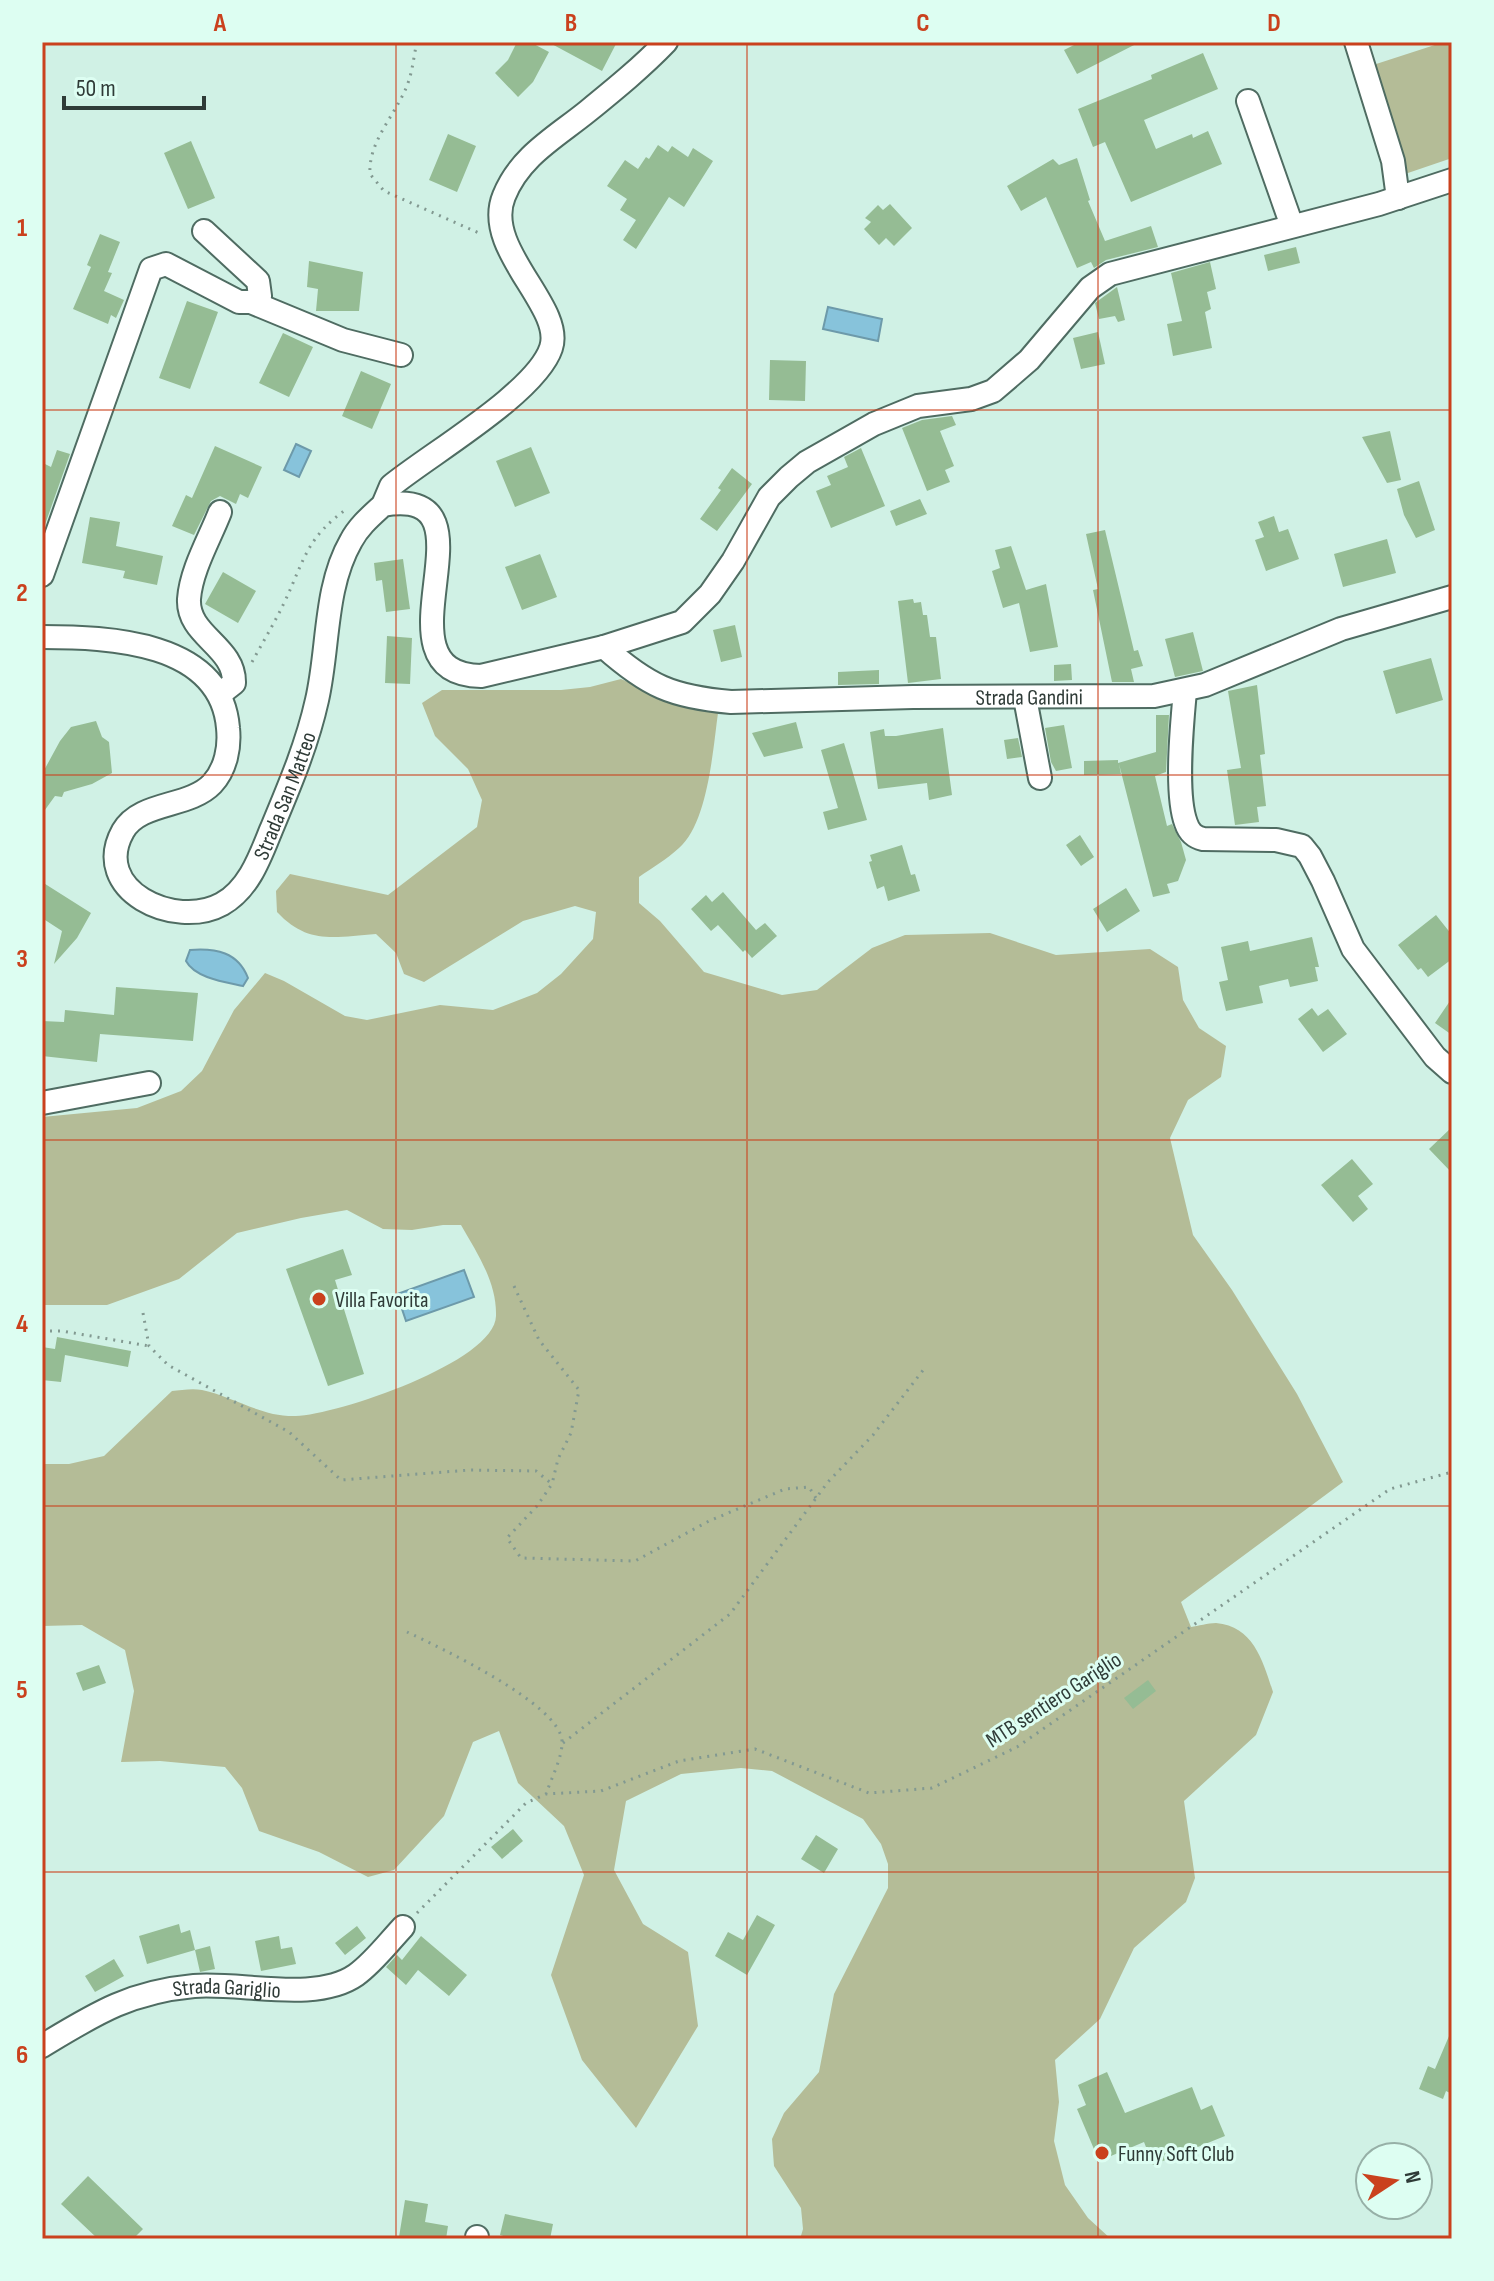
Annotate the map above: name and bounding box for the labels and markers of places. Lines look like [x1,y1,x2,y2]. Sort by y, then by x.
place label: Villa Favorita [335,1287,428,1314]
marker: Villa Favorita [310,1290,328,1308]
place label: Funny Soft Club [1118,2141,1234,2168]
marker: Funny Soft Club [1093,2144,1111,2162]

